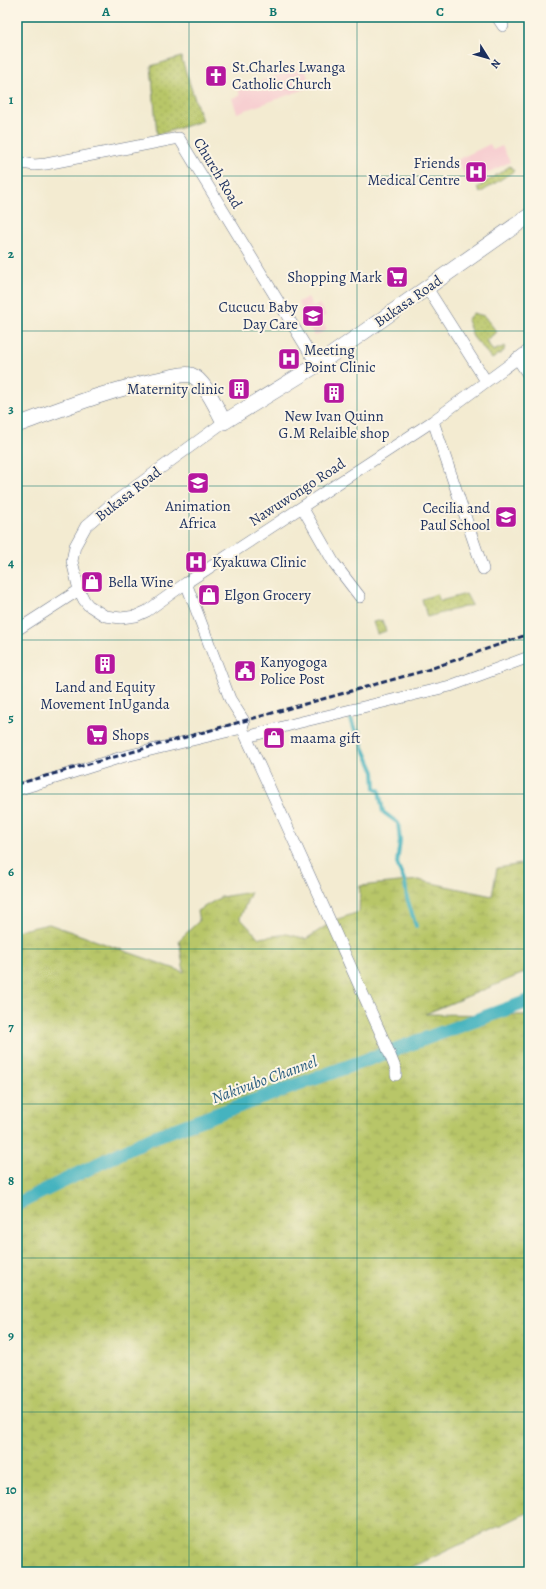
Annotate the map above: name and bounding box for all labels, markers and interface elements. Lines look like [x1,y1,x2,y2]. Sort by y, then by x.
text: A [101,3,111,20]
text: B [269,3,277,20]
text: C [436,3,444,20]
north arrow [468,38,508,78]
text: N [487,56,504,71]
place label: St.Charles Lwanga Catholic Church [232,57,346,94]
church icon: St.Charles Lwanga Catholic Church [203,63,229,89]
text: 1 [9,91,14,108]
street label: Church Road [189,134,248,213]
place label: Friends Medical Centre [367,153,460,190]
hospital icon: Friends Medical Centre [463,159,489,185]
text: 2 [8,245,15,262]
supermarket icon: Shopping Mark [384,264,410,290]
place label: Shopping Mark [287,267,383,287]
street label: Bukasa Road [370,270,447,332]
place label: Cucucu Baby Day Care [219,297,298,334]
school or university icon: Cucucu Baby Day Care [300,303,326,329]
place label: Meeting Point Clinic [304,340,376,377]
hospital icon: Meeting Point Clinic [276,346,302,372]
building icon: Maternity clinic [226,376,252,402]
place label: Maternity clinic [127,379,224,399]
building icon: New Ivan Quinn G.M Relaible shop [321,380,347,406]
text: 3 [8,400,14,417]
place label: New Ivan Quinn G.M Relaible shop [279,406,390,443]
street label: Nawuwongo Road [245,453,350,531]
street label: Bukasa Road [91,461,166,526]
school or university icon: Animation Africa [185,470,211,496]
place label: Animation Africa [164,496,231,533]
place label: Cecilia and Paul School [420,498,491,535]
school or university icon: Cecilia and Paul School [493,504,519,530]
hospital icon: Kyakuwa Clinic [183,549,209,575]
place label: Kyakuwa Clinic [212,552,306,572]
text: 4 [8,554,14,571]
shop icon: Bella Wine [79,569,105,595]
place label: Bella Wine [108,572,174,592]
shop icon: Elgon Grocery [196,582,222,608]
place label: Elgon Grocery [224,585,311,605]
building icon: Land and Equity Movement InUganda [92,651,118,677]
place label: Kanyogoga Police Post [260,652,327,689]
public building icon: Kanyogoga Police Post [232,658,258,684]
place label: Land and Equity Movement InUganda [40,677,170,714]
text: 5 [8,709,14,726]
supermarket icon: Shops [84,722,110,748]
place label: Shops [112,725,149,745]
shop icon: maama gift [261,725,287,751]
place label: maama gift [290,728,360,748]
text: 6 [8,863,14,880]
text: 7 [8,1018,14,1035]
water label: Nakivubo Channel [208,1051,320,1109]
text: 8 [8,1172,14,1189]
text: 9 [8,1327,14,1344]
text: 10 [5,1481,17,1498]

